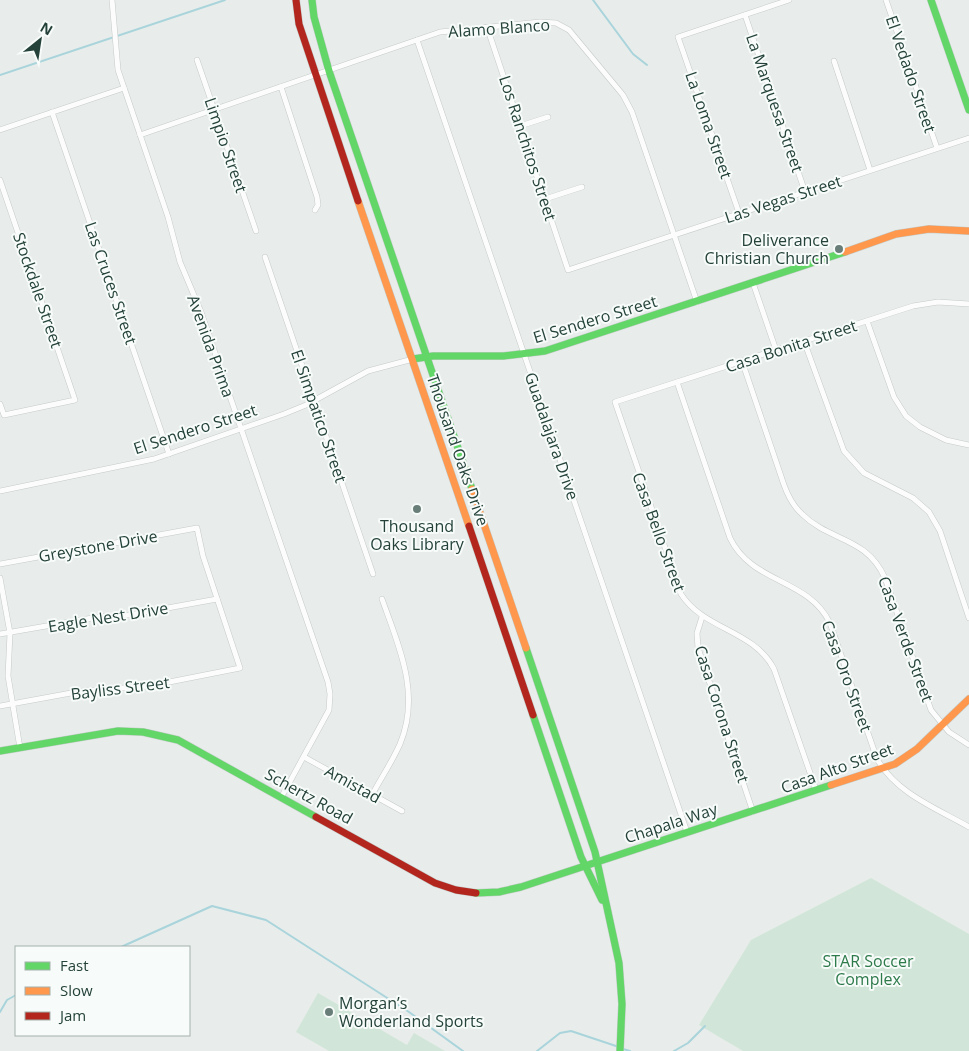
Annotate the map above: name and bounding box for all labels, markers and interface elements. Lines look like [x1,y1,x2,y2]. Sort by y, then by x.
street label: El Vedado Street [881,12,941,136]
street label: Alamo Blanco [447,13,551,43]
north arrow [15,15,65,65]
text: N [37,17,56,39]
street label: La Marquesa Street [741,31,809,175]
street label: La Loma Street [680,69,738,182]
street label: Los Ranchitos Street [494,72,562,224]
street label: Limpio Street [199,94,253,196]
street label: Las Vegas Street [722,170,845,228]
street label: Las Cruces Street [80,219,142,348]
street label: Stockdale Street [8,229,68,351]
place label: Deliverance Christian Church [705,229,829,269]
marker: Deliverance Christian Church [833,243,845,255]
street label: El Sendero Street [530,290,660,348]
street label: Avenida Prima [182,292,240,400]
street label: Casa Bonita Street [723,314,860,378]
street label: El Simpatico Street [286,347,352,486]
street label: Guadalajara Drive [520,369,584,503]
street label: Thousand Oaks Drive [422,371,494,529]
street label: El Sendero Street [131,399,260,459]
street label: Casa Bello Street [627,469,691,595]
marker: Thousand Oaks Library [411,503,423,515]
place label: Thousand Oaks Library [370,515,465,555]
street label: Greystone Drive [37,525,159,567]
street label: Casa Verde Street [873,573,939,705]
street label: Eagle Nest Drive [46,597,170,637]
street label: Casa Oro Street [817,617,877,735]
street label: Casa Corona Street [689,643,755,786]
street label: Bayliss Street [69,671,171,705]
street label: Casa Alto Street [778,737,896,799]
street label: Amistad [321,760,385,808]
street label: Schertz Road [261,763,357,829]
street label: Chapala Way [622,797,721,848]
legend [15,946,190,1036]
park label: STAR Soccer Complex [823,950,914,990]
text: Fast [60,955,89,975]
text: Slow [60,980,93,1000]
place label: Morgan’s Wonderland Sports [339,992,483,1032]
text: Jam [58,1005,86,1025]
marker: Morgan’s Wonderland Sports [323,1006,335,1018]

